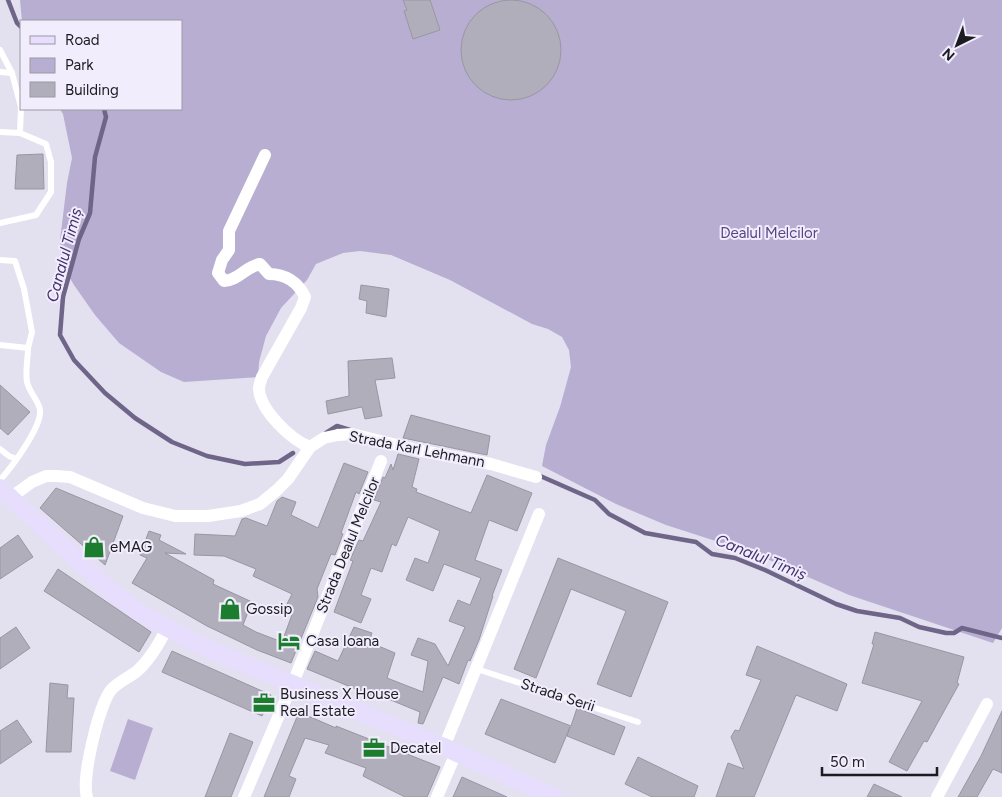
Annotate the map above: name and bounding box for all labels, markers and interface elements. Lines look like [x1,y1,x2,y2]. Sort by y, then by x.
legend [20,20,182,110]
north arrow [932,20,982,70]
text: Road [65,31,100,49]
text: N [939,44,958,64]
text: Park [65,56,94,74]
text: Building [65,81,119,99]
water label: Canalul Timiș [42,205,86,304]
park label: Dealul Melcilor [720,224,818,242]
street label: Strada Karl Lehmann [348,427,486,471]
street label: Strada Dealul Melcilor [312,474,384,616]
water label: Canalul Timiș [713,530,810,584]
shop icon: eMAG [81,534,107,560]
place label: eMAG [110,538,152,556]
shop icon: Gossip [217,596,243,622]
place label: Gossip [246,600,293,618]
hotel icon: Casa Ioana [276,628,302,654]
place label: Casa Ioana [306,632,379,650]
street label: Strada Serii [519,675,597,715]
place label: Business X House Real Estate [280,685,399,720]
office icon: Business X House Real Estate [251,690,277,716]
office icon: Decatel [361,735,387,761]
place label: Decatel [390,739,441,757]
scale bar [822,744,937,776]
text: 50 m [830,753,865,771]

